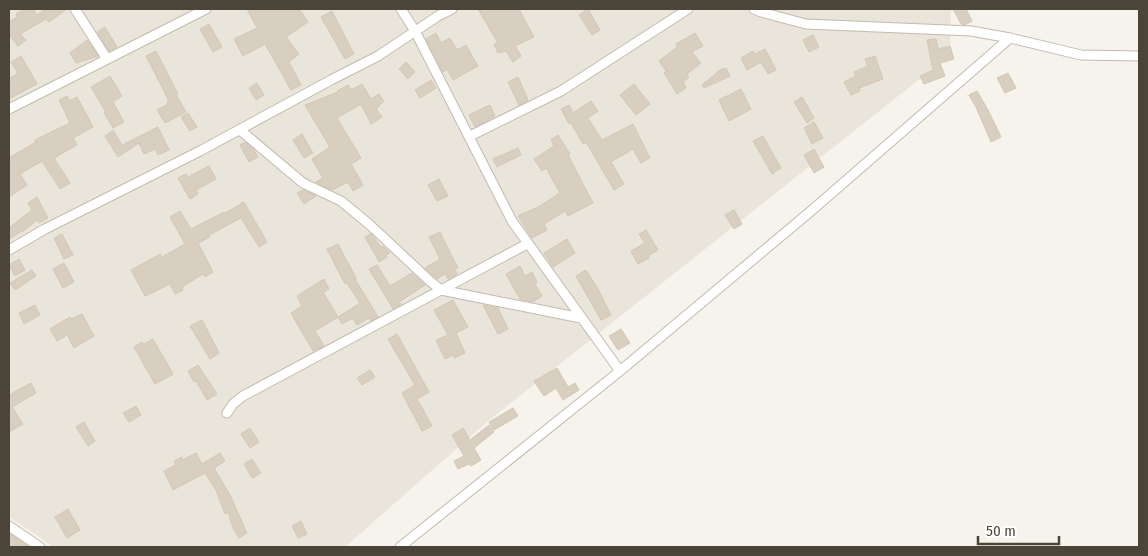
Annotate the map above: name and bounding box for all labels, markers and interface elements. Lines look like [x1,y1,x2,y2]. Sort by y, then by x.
scale bar [978,514,1059,546]
text: 50 m [986,522,1016,540]

